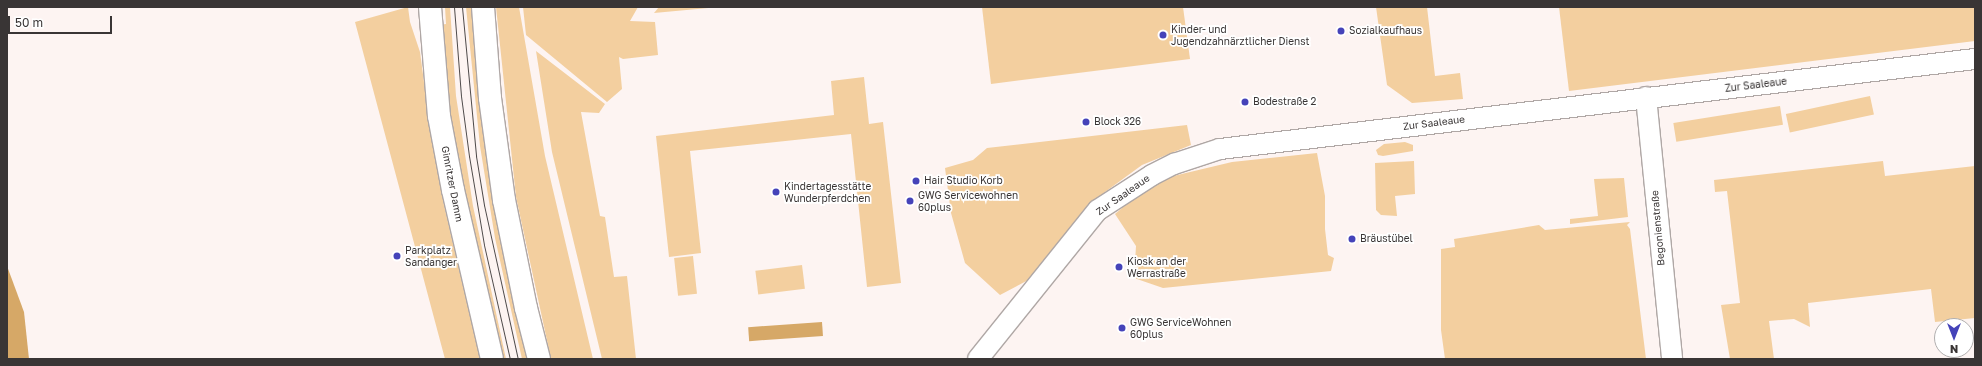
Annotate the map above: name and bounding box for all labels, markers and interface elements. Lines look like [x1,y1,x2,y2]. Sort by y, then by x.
scale bar [10,8,114,34]
text: 50 m [15,15,43,30]
place label: Kinder- und Jugendzahnärztlicher Dienst [1171,23,1309,46]
place label: Sozialkaufhaus [1349,25,1422,37]
marker: Sozialkaufhaus [1336,26,1346,36]
marker: Kinder- und Jugendzahnärztlicher Dienst [1158,30,1168,40]
street label: Zur Saaleaue [1724,75,1788,95]
place label: Bodestraße 2 [1253,96,1316,108]
marker: Bodestraße 2 [1240,97,1250,107]
street label: Zur Saaleaue [1402,113,1466,133]
place label: Block 326 [1094,116,1141,128]
marker: Block 326 [1081,117,1091,127]
street label: Gimritzer Damm [439,145,465,223]
street label: Zur Saaleaue [1094,172,1152,218]
place label: Hair Studio Korb [924,175,1003,187]
marker: Hair Studio Korb [911,176,921,186]
place label: Kindertagesstätte Wunderpferdchen [784,180,871,204]
marker: Kindertagesstätte Wunderpferdchen [771,187,781,197]
place label: GWG Servicewohnen 60plus [918,189,1018,212]
street label: Begonienstraße [1649,190,1667,266]
marker: GWG Servicewohnen 60plus [905,196,915,206]
place label: Bräustübel [1360,233,1413,245]
marker: Bräustübel [1347,234,1357,244]
place label: Parkplatz Sandanger [405,244,457,268]
marker: Parkplatz Sandanger [392,251,402,261]
place label: Kiosk an der Werrastraße [1127,255,1186,278]
marker: Kiosk an der Werrastraße [1114,262,1124,272]
place label: GWG ServiceWohnen 60plus [1130,316,1231,340]
north arrow [1934,318,1974,358]
marker: GWG ServiceWohnen 60plus [1117,323,1127,333]
text: N [1950,343,1958,356]

